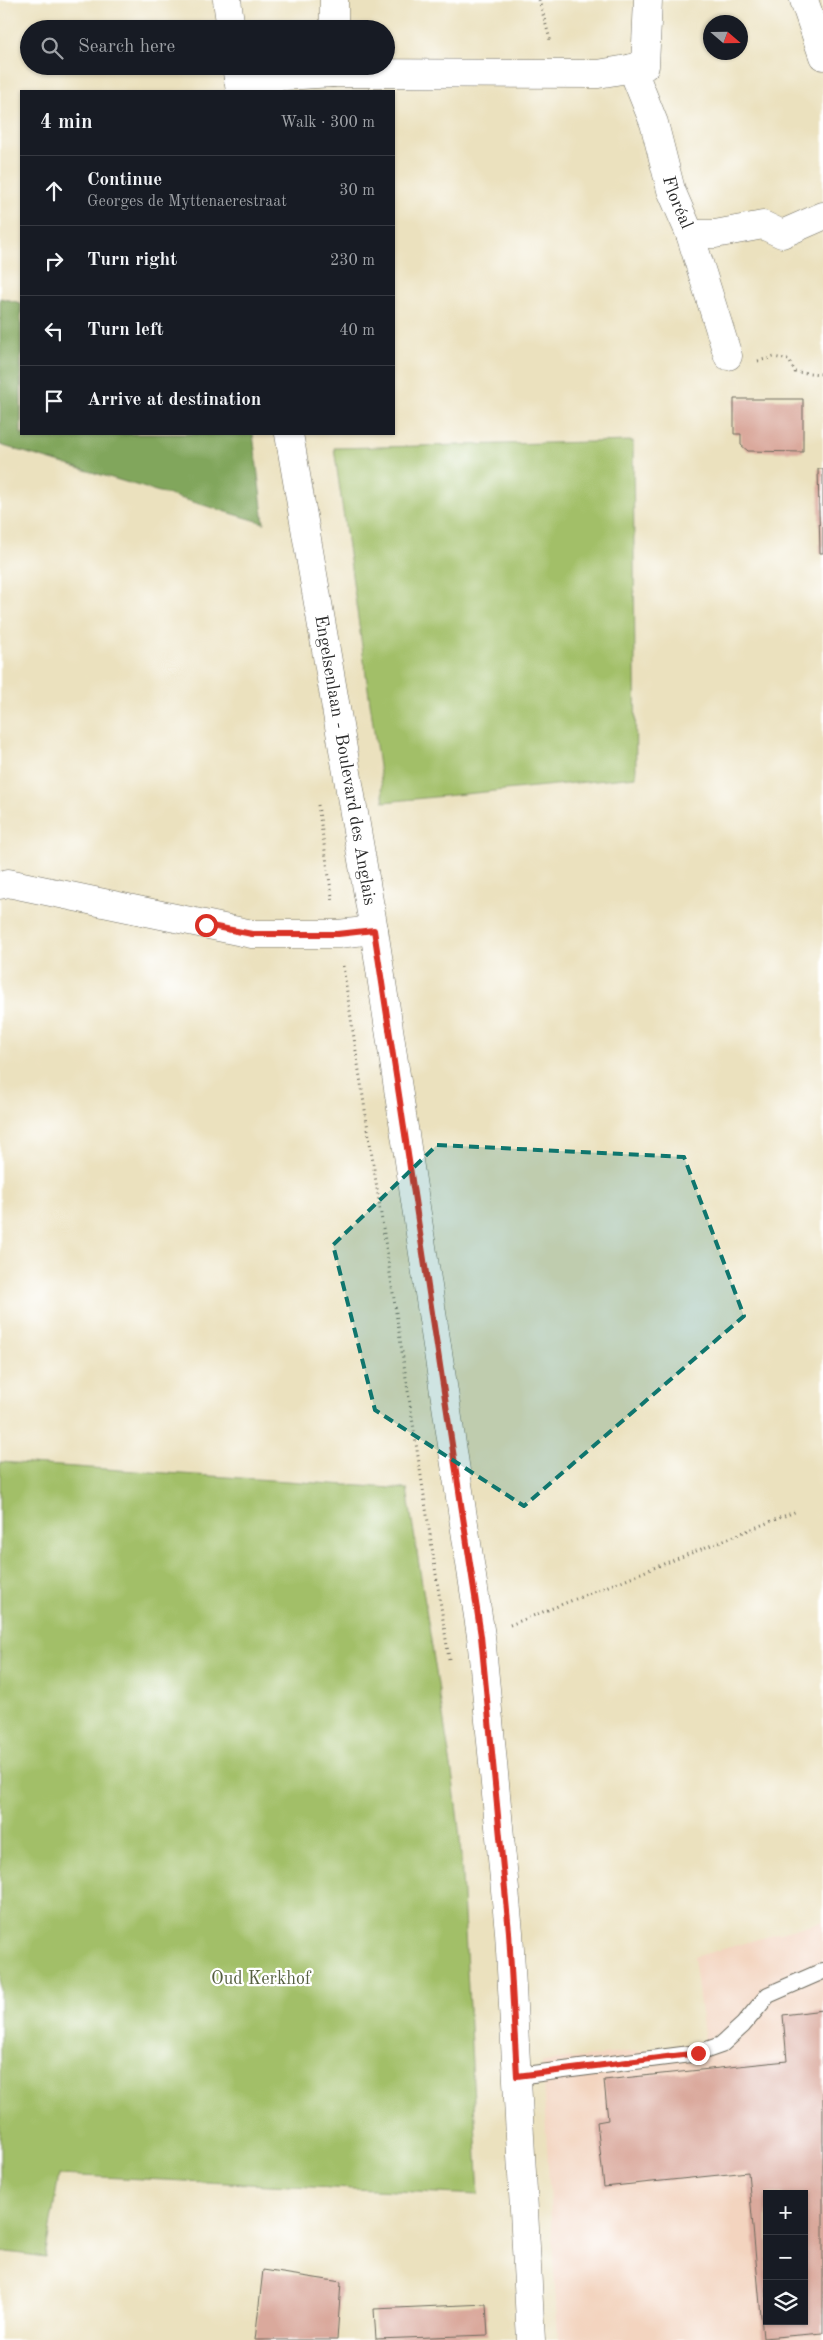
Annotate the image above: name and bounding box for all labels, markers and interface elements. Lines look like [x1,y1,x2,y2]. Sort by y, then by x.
north arrow [703,15,748,60]
search box [20,20,395,75]
icon: search [38,34,66,62]
text: Search here [78,38,175,57]
text: 4 min [40,112,93,133]
text: Walk · 300 m [280,115,375,131]
text: Continue [87,171,162,190]
street label: Floréal [659,174,696,232]
icon: ahead [40,177,68,205]
text: 30 m [339,183,375,199]
text: Georges de Myttenaerestraat [87,194,287,210]
icon: right [40,247,68,275]
text: Turn right [87,251,177,270]
text: 230 m [330,253,375,269]
icon: left [40,317,68,345]
text: Turn left [87,321,164,340]
text: 40 m [339,323,375,339]
icon: arrive [40,387,68,415]
text: Arrive at destination [87,391,261,410]
street label: Engelsenlaan - Boulevard des Anglais [311,614,379,907]
route start [195,914,218,937]
park label: Oud Kerkhof [211,1970,312,1988]
route end [687,2042,710,2065]
map controls [763,2190,808,2325]
button: + [763,2190,808,2235]
button: − [763,2235,808,2280]
button: layers [763,2280,808,2325]

